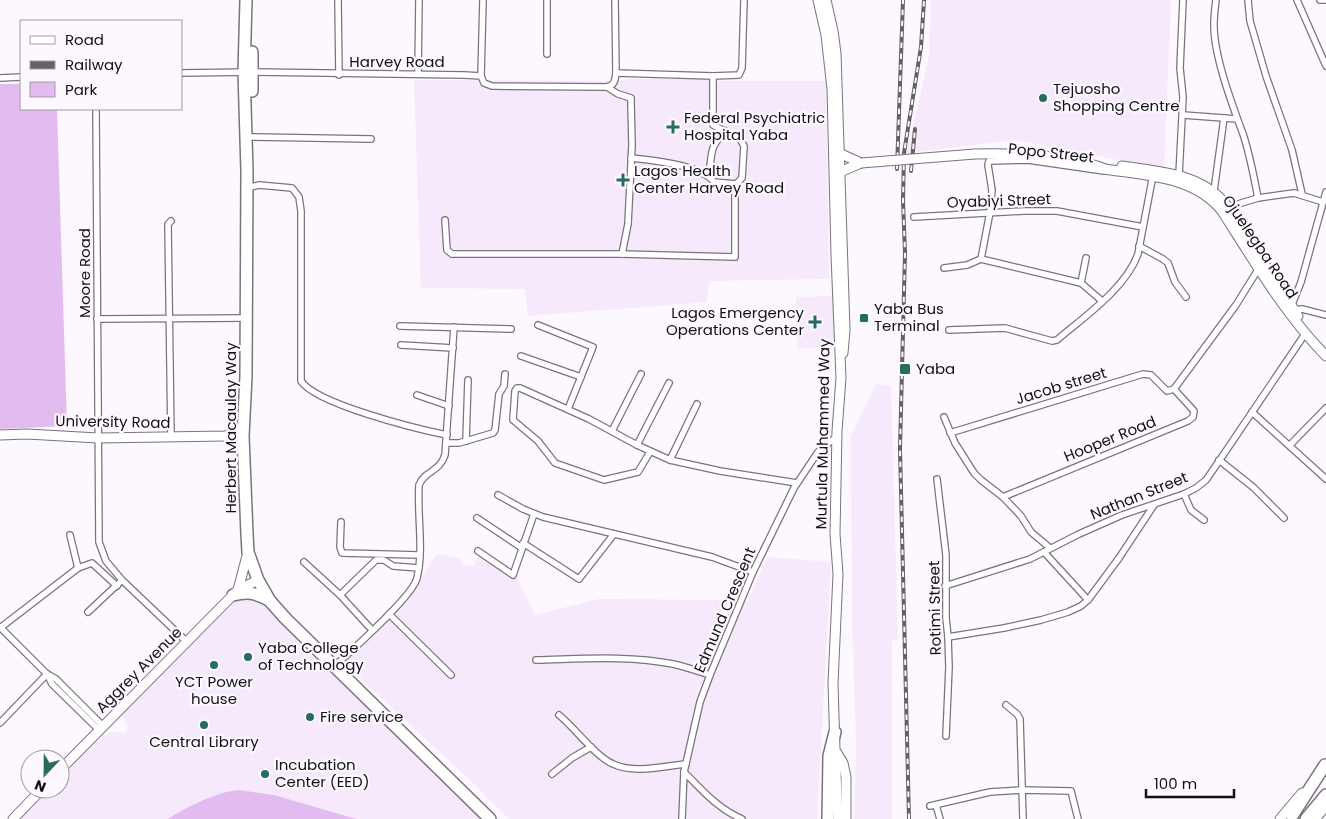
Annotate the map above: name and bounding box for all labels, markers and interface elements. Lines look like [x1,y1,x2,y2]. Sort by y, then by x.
legend [20,20,182,110]
text: Road [65,29,104,50]
street label: Harvey Road [349,51,445,72]
text: Railway [65,54,123,75]
place label: Tejuosho Shopping Centre [1053,78,1180,116]
text: Park [65,79,97,100]
marker: Tejuosho Shopping Centre [1037,92,1049,104]
place label: Federal Psychiatric Hospital Yaba [684,107,825,145]
marker: Federal Psychiatric Hospital Yaba [666,120,680,134]
street label: Popo Street [1007,138,1095,167]
place label: Lagos Health Center Harvey Road [634,160,784,198]
marker: Lagos Health Center Harvey Road [616,173,630,187]
street label: Oyabiyi Street [947,188,1051,213]
street label: Ojuelegba Road [1218,191,1303,303]
street label: Moore Road [74,228,95,318]
place label: Yaba Bus Terminal [874,298,944,336]
place label: Lagos Emergency Operations Center [666,302,805,340]
marker: Yaba Bus Terminal [858,312,870,324]
marker: Lagos Emergency Operations Center [808,315,822,329]
street label: Murtula Muhammed Way [810,338,835,530]
street label: Herbert Macaulay Way [220,342,241,514]
place label: Yaba [916,358,955,379]
marker: Yaba [898,362,912,376]
street label: Jacob street [1013,362,1109,409]
street label: University Road [55,410,171,433]
street label: Hooper Road [1061,411,1159,467]
street label: Nathan Street [1087,466,1191,525]
street label: Edmund Crescent [689,544,760,676]
street label: Rotimi Street [923,560,946,656]
street label: Aggrey Avenue [91,622,186,717]
place label: Yaba College of Technology [258,637,364,675]
marker: Yaba College of Technology [242,651,254,663]
marker: YCT Power house [208,659,220,671]
place label: YCT Power house [175,671,253,709]
place label: Fire service [320,706,403,727]
marker: Fire service [304,711,316,723]
marker: Central Library [198,719,210,731]
place label: Central Library [149,731,259,752]
north arrow [20,749,70,799]
place label: Incubation Center (EED) [275,754,369,792]
scale bar [1146,766,1234,798]
marker: Incubation Center (EED) [259,768,271,780]
text: 100 m [1154,773,1197,794]
text: N [32,775,49,797]

